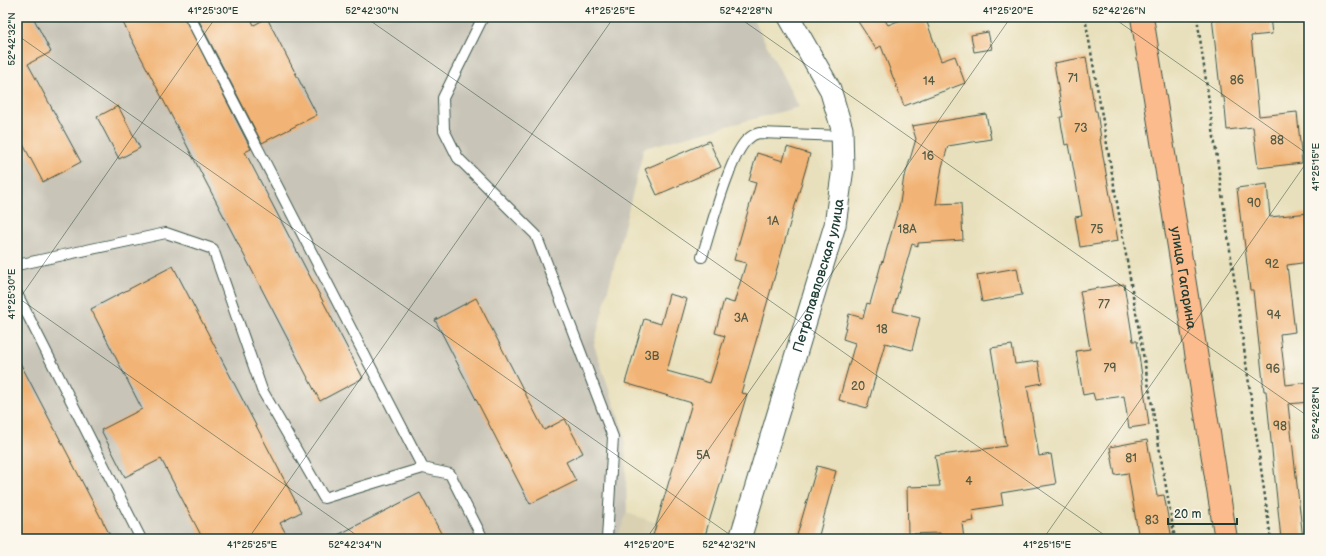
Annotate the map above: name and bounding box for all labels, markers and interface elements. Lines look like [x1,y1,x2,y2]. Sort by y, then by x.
text: 41°25'30"E [188,5,239,17]
text: 52°42'30"N [345,5,399,17]
text: 41°25'25"E [585,5,636,17]
text: 52°42'28"N [719,5,773,17]
text: 41°25'20"E [983,5,1034,17]
text: 52°42'26"N [1092,5,1146,17]
text: 52°42'32"N [6,12,18,66]
house number: 71 [1068,71,1078,86]
house number: 86 [1230,73,1244,88]
house number: 14 [923,74,936,89]
house number: 73 [1074,121,1088,136]
house number: 88 [1270,133,1284,148]
text: 41°25'15"E [1310,142,1322,191]
house number: 16 [922,149,934,164]
house number: 90 [1247,196,1261,211]
street label: Петропавловская улица [788,197,847,354]
house number: 1А [767,214,780,229]
house number: 18А [898,222,917,237]
house number: 75 [1091,222,1104,237]
street label: улица Гагарина [1167,225,1201,331]
house number: 92 [1265,257,1279,272]
text: 41°25'30"E [6,268,18,319]
house number: 77 [1098,297,1110,312]
house number: 94 [1267,308,1282,323]
house number: 3А [734,311,749,326]
house number: 18 [876,322,888,337]
house number: 3В [644,349,660,364]
house number: 79 [1104,361,1116,376]
house number: 96 [1266,362,1280,377]
house number: 20 [851,379,865,394]
text: 52°42'28"N [1310,386,1322,440]
house number: 98 [1273,419,1287,434]
house number: 5А [696,448,711,463]
house number: 81 [1125,451,1137,466]
house number: 4 [965,474,973,489]
scale bar [1168,500,1237,526]
text: 20 m [1174,507,1201,522]
house number: 83 [1145,513,1159,528]
text: 41°25'25"E [227,539,278,551]
text: 52°42'34"N [328,539,382,551]
text: 41°25'20"E [624,539,675,551]
text: 52°42'32"N [702,539,756,551]
text: 41°25'15"E [1023,539,1072,551]

